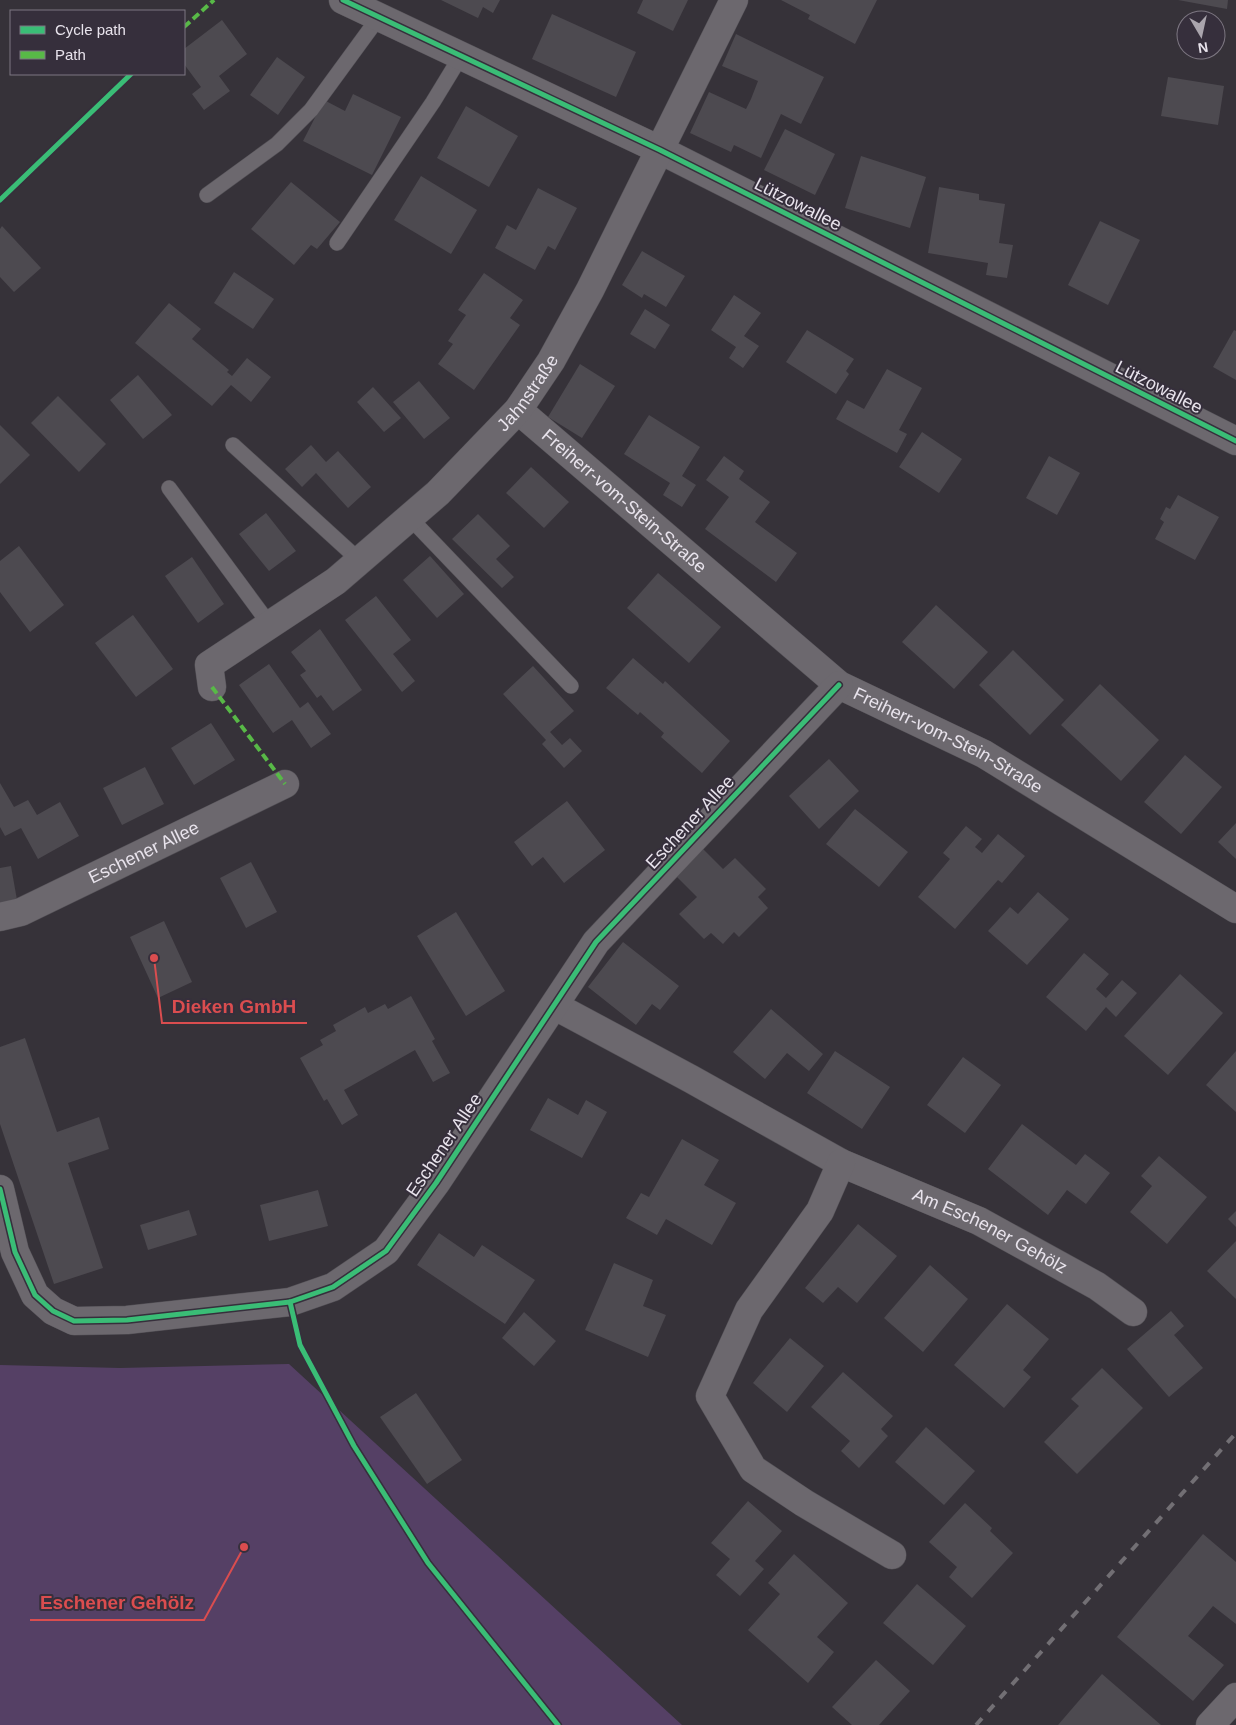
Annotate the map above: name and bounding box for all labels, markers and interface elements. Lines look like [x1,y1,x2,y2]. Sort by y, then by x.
legend [10,10,185,75]
north arrow [1176,10,1226,60]
text: Cycle path [55,21,126,38]
text: N [1197,39,1209,57]
text: Path [55,46,86,63]
street label: Lützowallee [751,174,845,234]
street label: Jahnstraße [493,351,562,435]
street label: Lützowallee [1112,357,1206,417]
street label: Freiherr-vom-Stein-Straße [538,425,711,577]
street label: Freiherr-vom-Stein-Straße [850,683,1046,798]
street label: Eschener Allee [642,771,738,873]
street label: Eschener Allee [85,817,202,888]
callout: Dieken GmbH [162,989,307,1023]
text: Dieken GmbH [172,996,296,1017]
street label: Eschener Allee [402,1090,486,1200]
street label: Am Eschener Gehölz [910,1184,1071,1278]
callout: Eschener Gehölz [30,1586,204,1620]
text: Eschener Gehölz [40,1592,194,1613]

